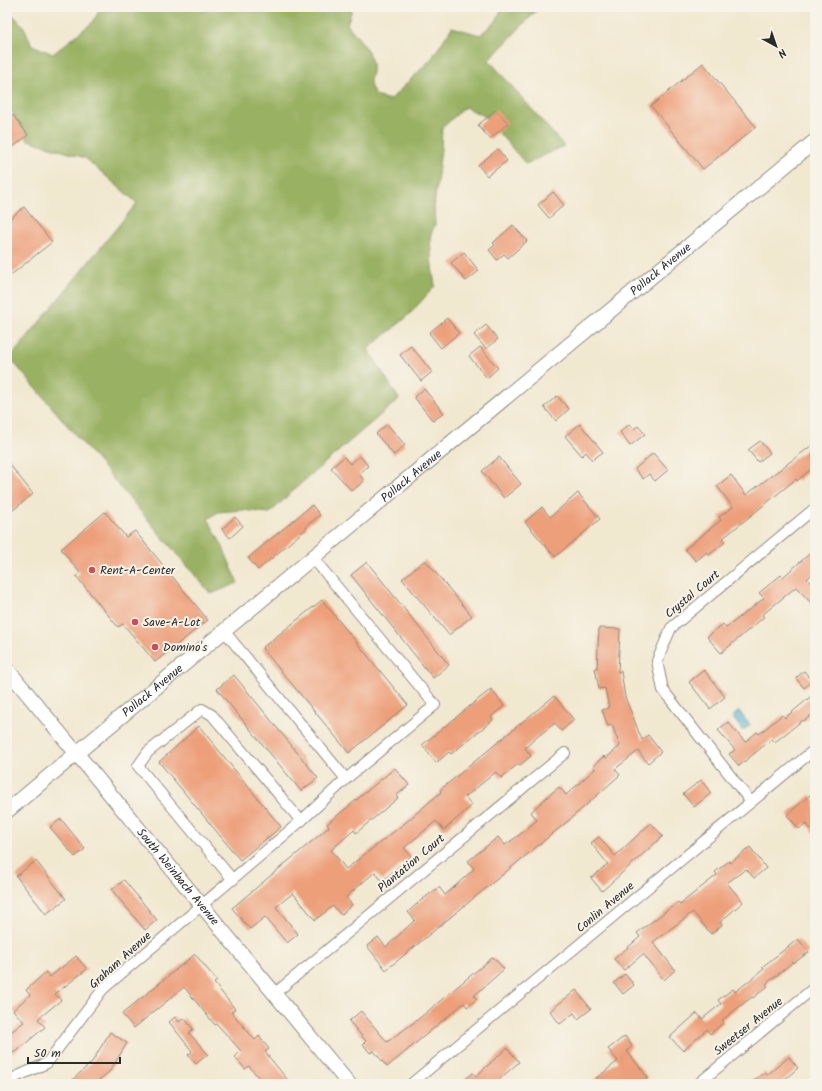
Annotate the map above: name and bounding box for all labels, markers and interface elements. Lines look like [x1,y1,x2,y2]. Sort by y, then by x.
north arrow [756,26,796,66]
text: N [773,44,790,62]
street label: Pollack Avenue [626,238,696,301]
street label: Pollack Avenue [377,445,447,507]
place label: Rent-A-Center [100,561,176,580]
marker: Rent-A-Center [87,565,97,575]
street label: Crystal Court [661,565,724,623]
place label: Save-A-Lot [143,613,201,632]
marker: Save-A-Lot [130,617,140,627]
place label: Domino's [163,638,207,657]
marker: Domino's [150,642,160,652]
street label: Pollack Avenue [118,659,188,722]
street label: South Weinbach Avenue [132,824,224,930]
street label: Plantation Court [373,829,449,897]
street label: Conlin Avenue [572,877,639,938]
street label: Graham Avenue [85,927,156,994]
street label: Sweetser Avenue [709,992,788,1060]
scale bar [28,1039,120,1065]
text: 50 m [34,1044,61,1063]

